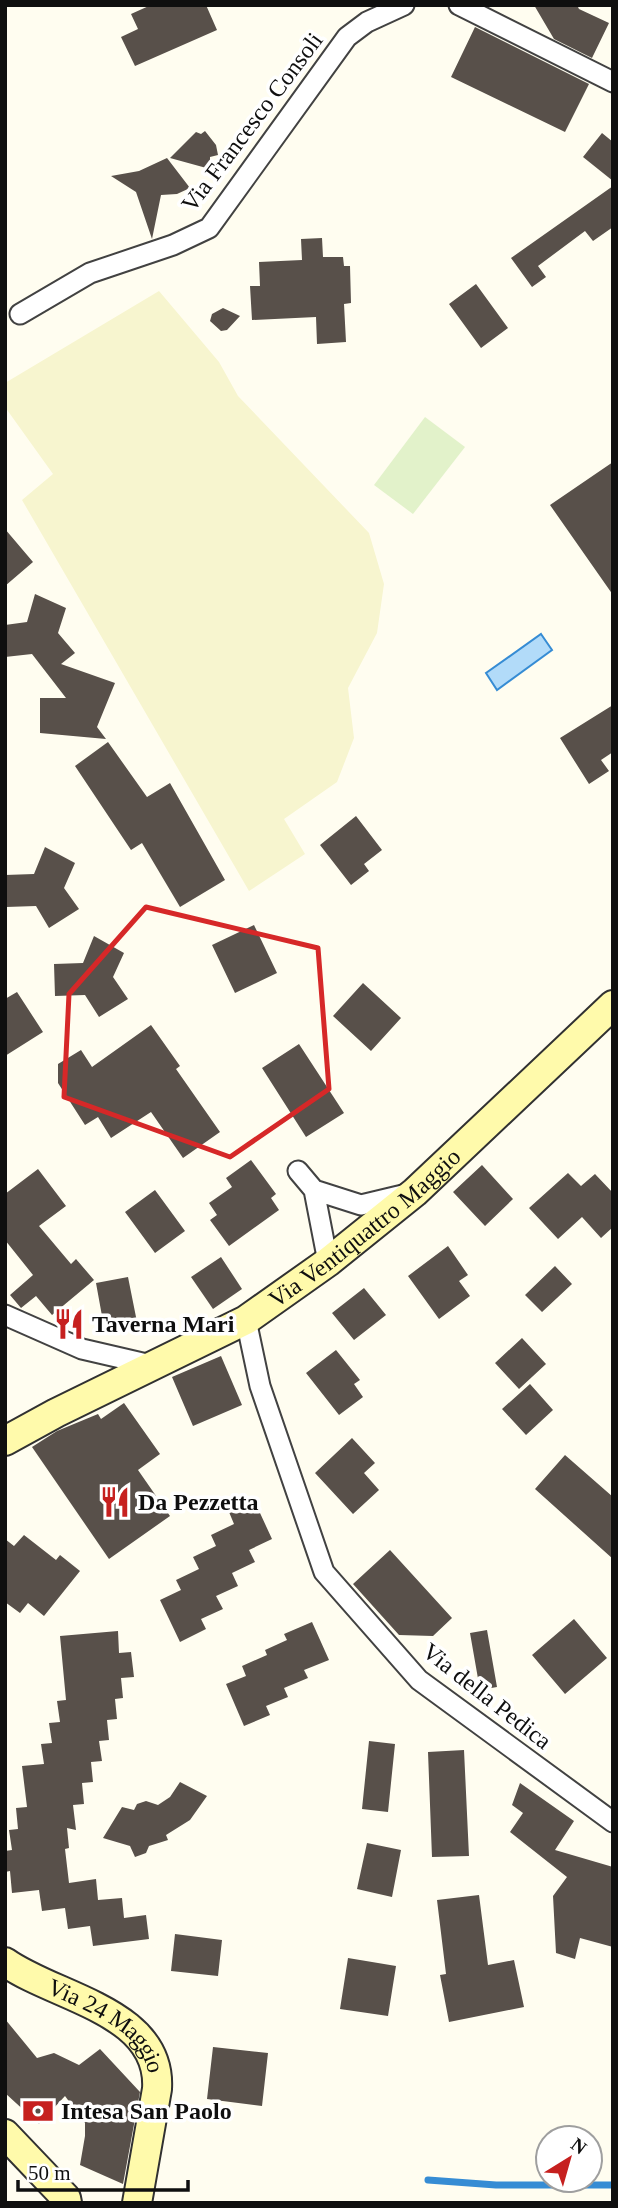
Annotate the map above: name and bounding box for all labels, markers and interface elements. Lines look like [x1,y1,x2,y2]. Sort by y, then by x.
street label: Via Francesco Consoli [176,27,328,217]
street label: Via Ventiquattro Maggio [264,1143,466,1313]
restaurant icon: Taverna Mari [52,1307,86,1341]
place label: Taverna Mari [92,1311,235,1337]
restaurant icon: Da Pezzetta [98,1485,132,1519]
place label: Da Pezzetta [138,1489,259,1515]
street label: Via della Pedica [418,1638,557,1754]
street label: Via 24 Maggio [44,1974,169,2075]
bank icon: Intesa San Paolo [21,2094,55,2128]
place label: Intesa San Paolo [61,2098,232,2124]
north arrow [534,2124,604,2194]
text: N [567,2133,591,2159]
scale bar [18,2148,187,2192]
text: 50 m [28,2161,71,2185]

